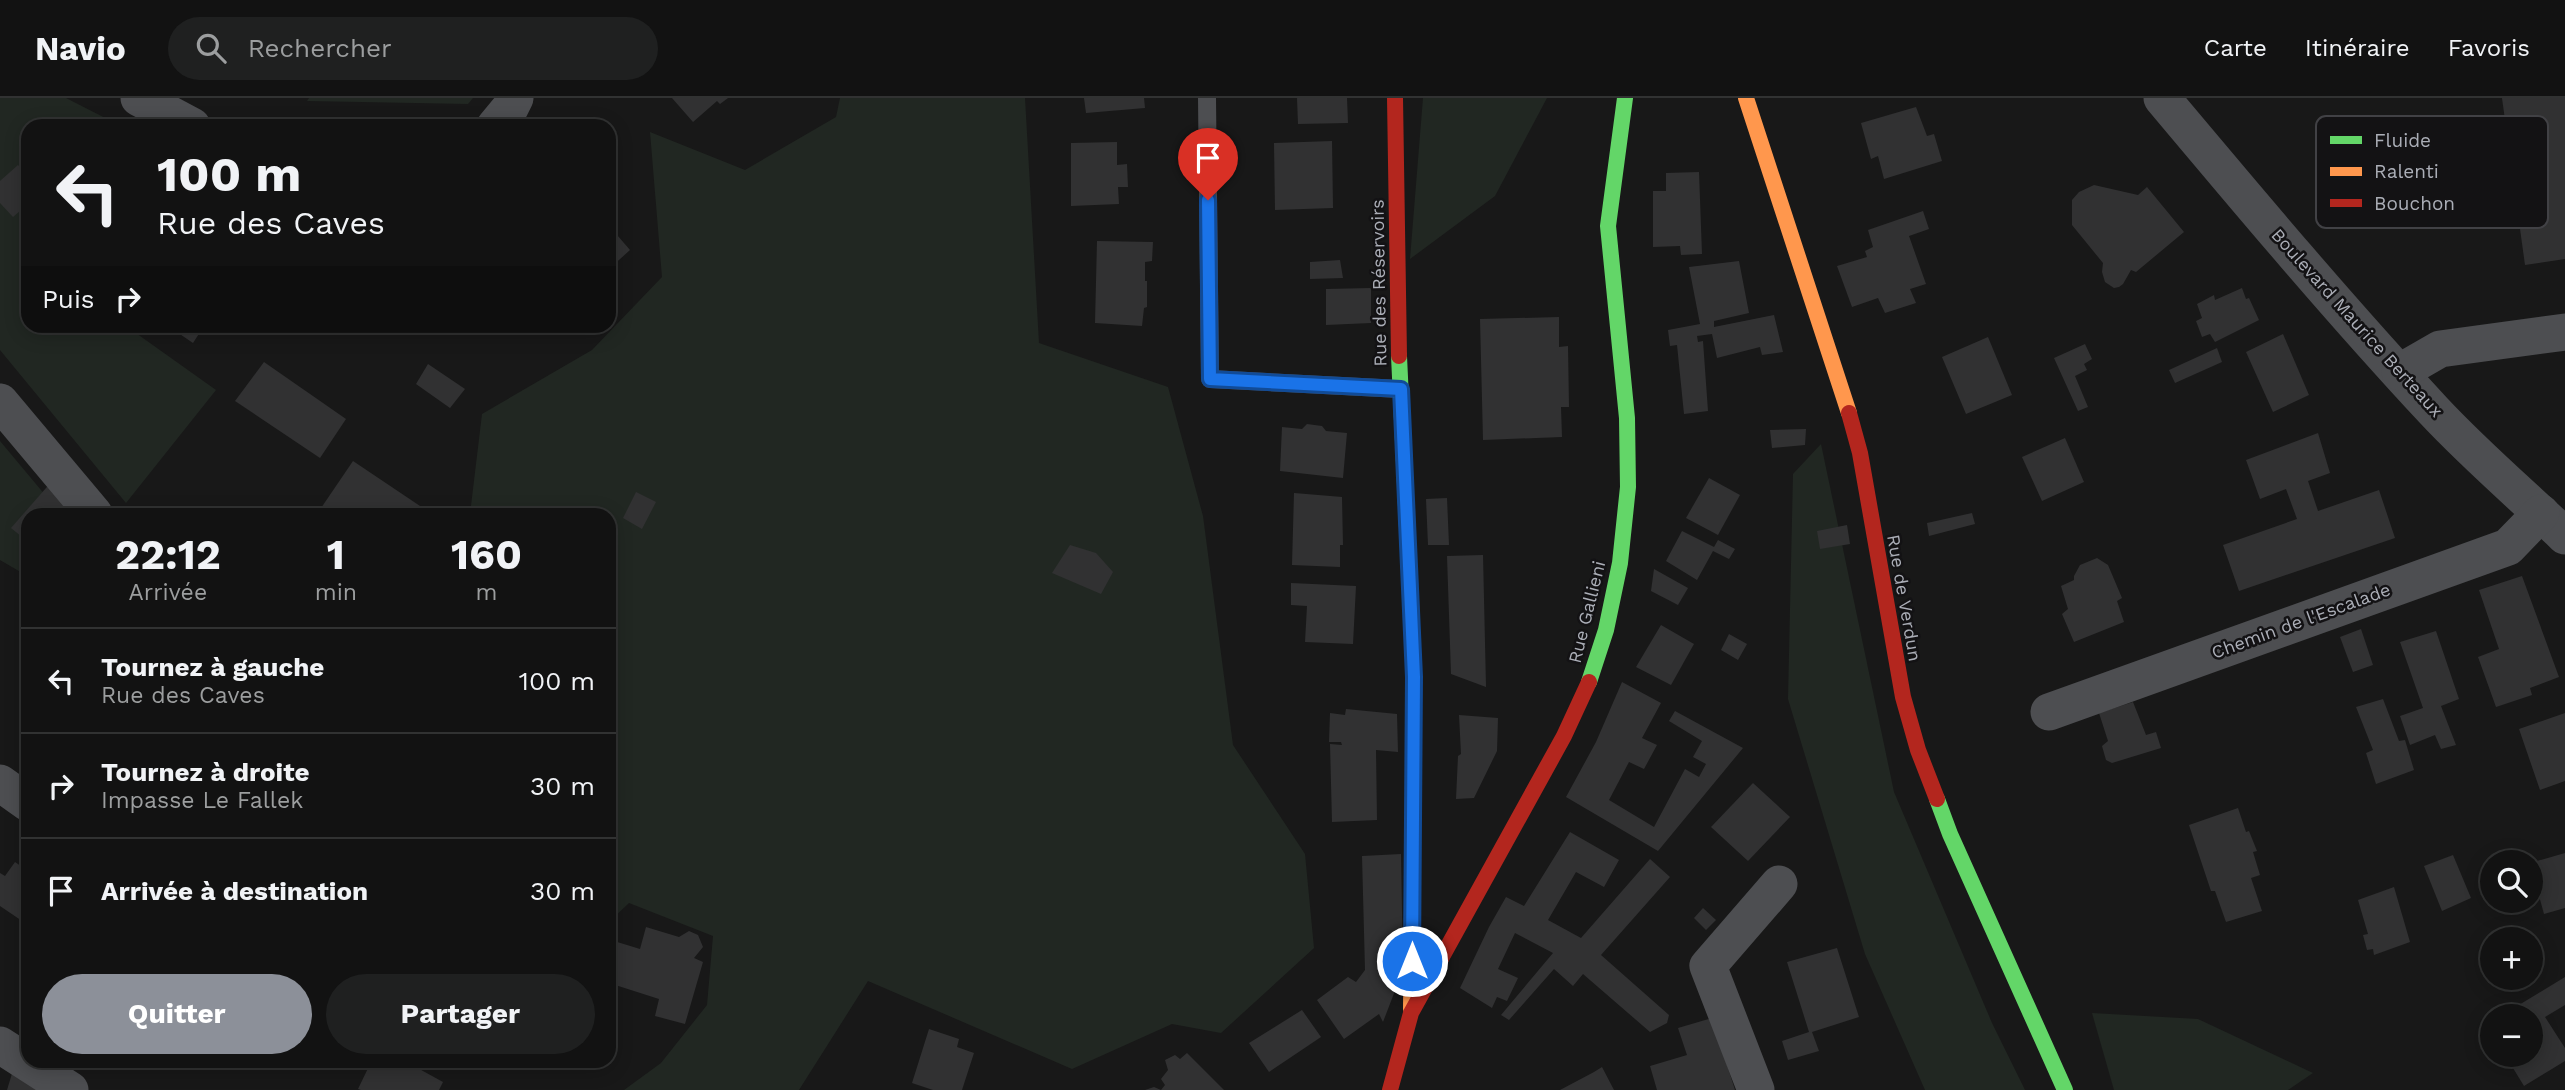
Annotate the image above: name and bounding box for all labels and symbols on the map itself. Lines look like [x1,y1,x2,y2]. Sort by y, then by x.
legend [2316,116,2548,228]
pin [1178,128,1238,200]
text: Fluide [2374,129,2431,152]
text: Ralenti [2374,160,2439,183]
text: Bouchon [2374,192,2455,215]
street label: Rue des Réservoirs [1367,199,1390,367]
street label: Boulevard Maurice Berteaux [2267,224,2448,421]
street label: Rue de Verdun [1883,533,1926,663]
street label: Rue Gallieni [1564,559,1609,665]
street label: Chemin de l'Escalade [2209,578,2393,663]
position arrow [1375,924,1449,998]

